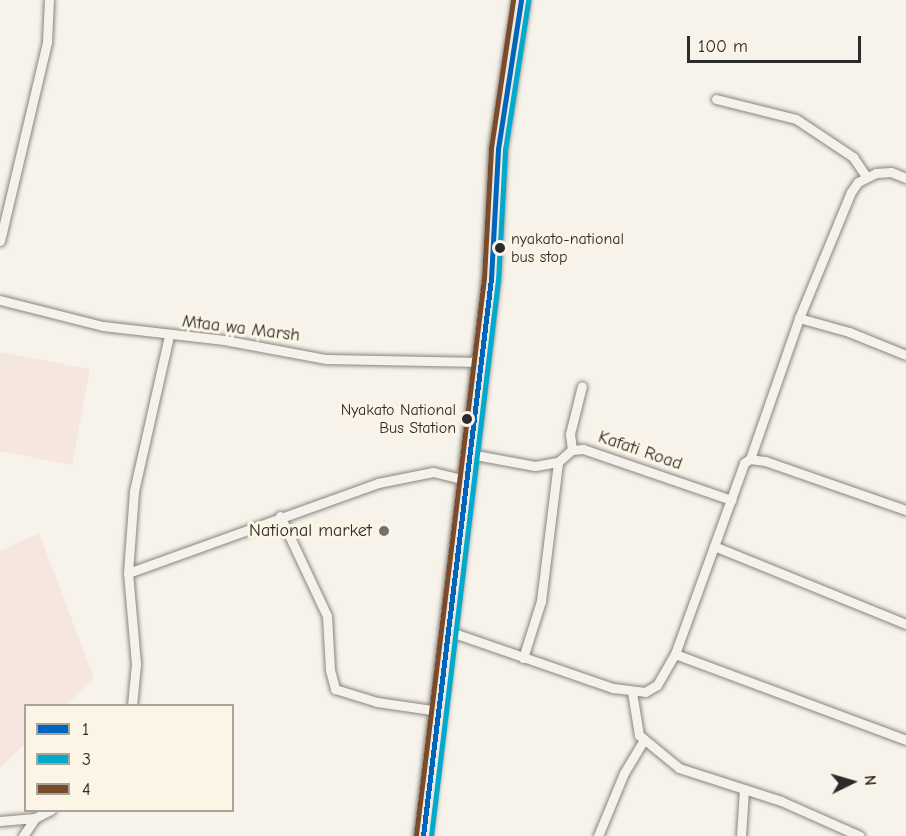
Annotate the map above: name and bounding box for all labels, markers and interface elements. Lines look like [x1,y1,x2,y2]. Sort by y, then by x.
scale bar [690,24,864,62]
text: 100 m [698,36,748,57]
place label: nyakato-national bus stop [511,229,624,267]
marker: nyakato-national bus stop [494,242,506,254]
street label: Mtaa wa Marsh [181,311,301,347]
place label: Nyakato National Bus Station [341,400,456,438]
marker: Nyakato National Bus Station [461,413,473,425]
street label: Kafati Road [595,427,685,475]
place label: National market [249,520,372,542]
marker: National market [377,524,391,538]
legend [24,704,234,812]
text: 1 [82,719,89,740]
text: 3 [82,749,91,770]
north arrow [822,752,882,812]
text: N [861,774,879,786]
text: 4 [82,779,91,800]

